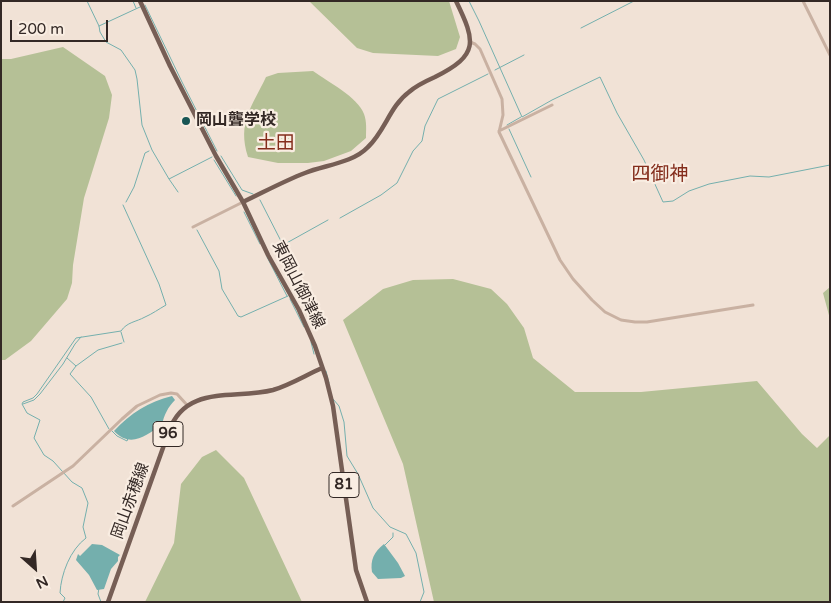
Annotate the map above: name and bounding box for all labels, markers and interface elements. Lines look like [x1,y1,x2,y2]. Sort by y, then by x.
scale bar [12,10,110,42]
text: 200 m [18,20,64,38]
place label: 岡山聾学校 [196,111,276,131]
marker: 岡山聾学校 [180,115,192,127]
district label: 土田 [257,133,295,155]
district label: 四御神 [632,164,688,186]
street label: 東岡山御津線 [268,238,328,332]
road number: 96 [153,422,183,446]
street label: 岡山赤穂線 [108,460,154,542]
road number: 81 [329,472,359,498]
north arrow [10,543,60,593]
text: N [33,572,51,592]

